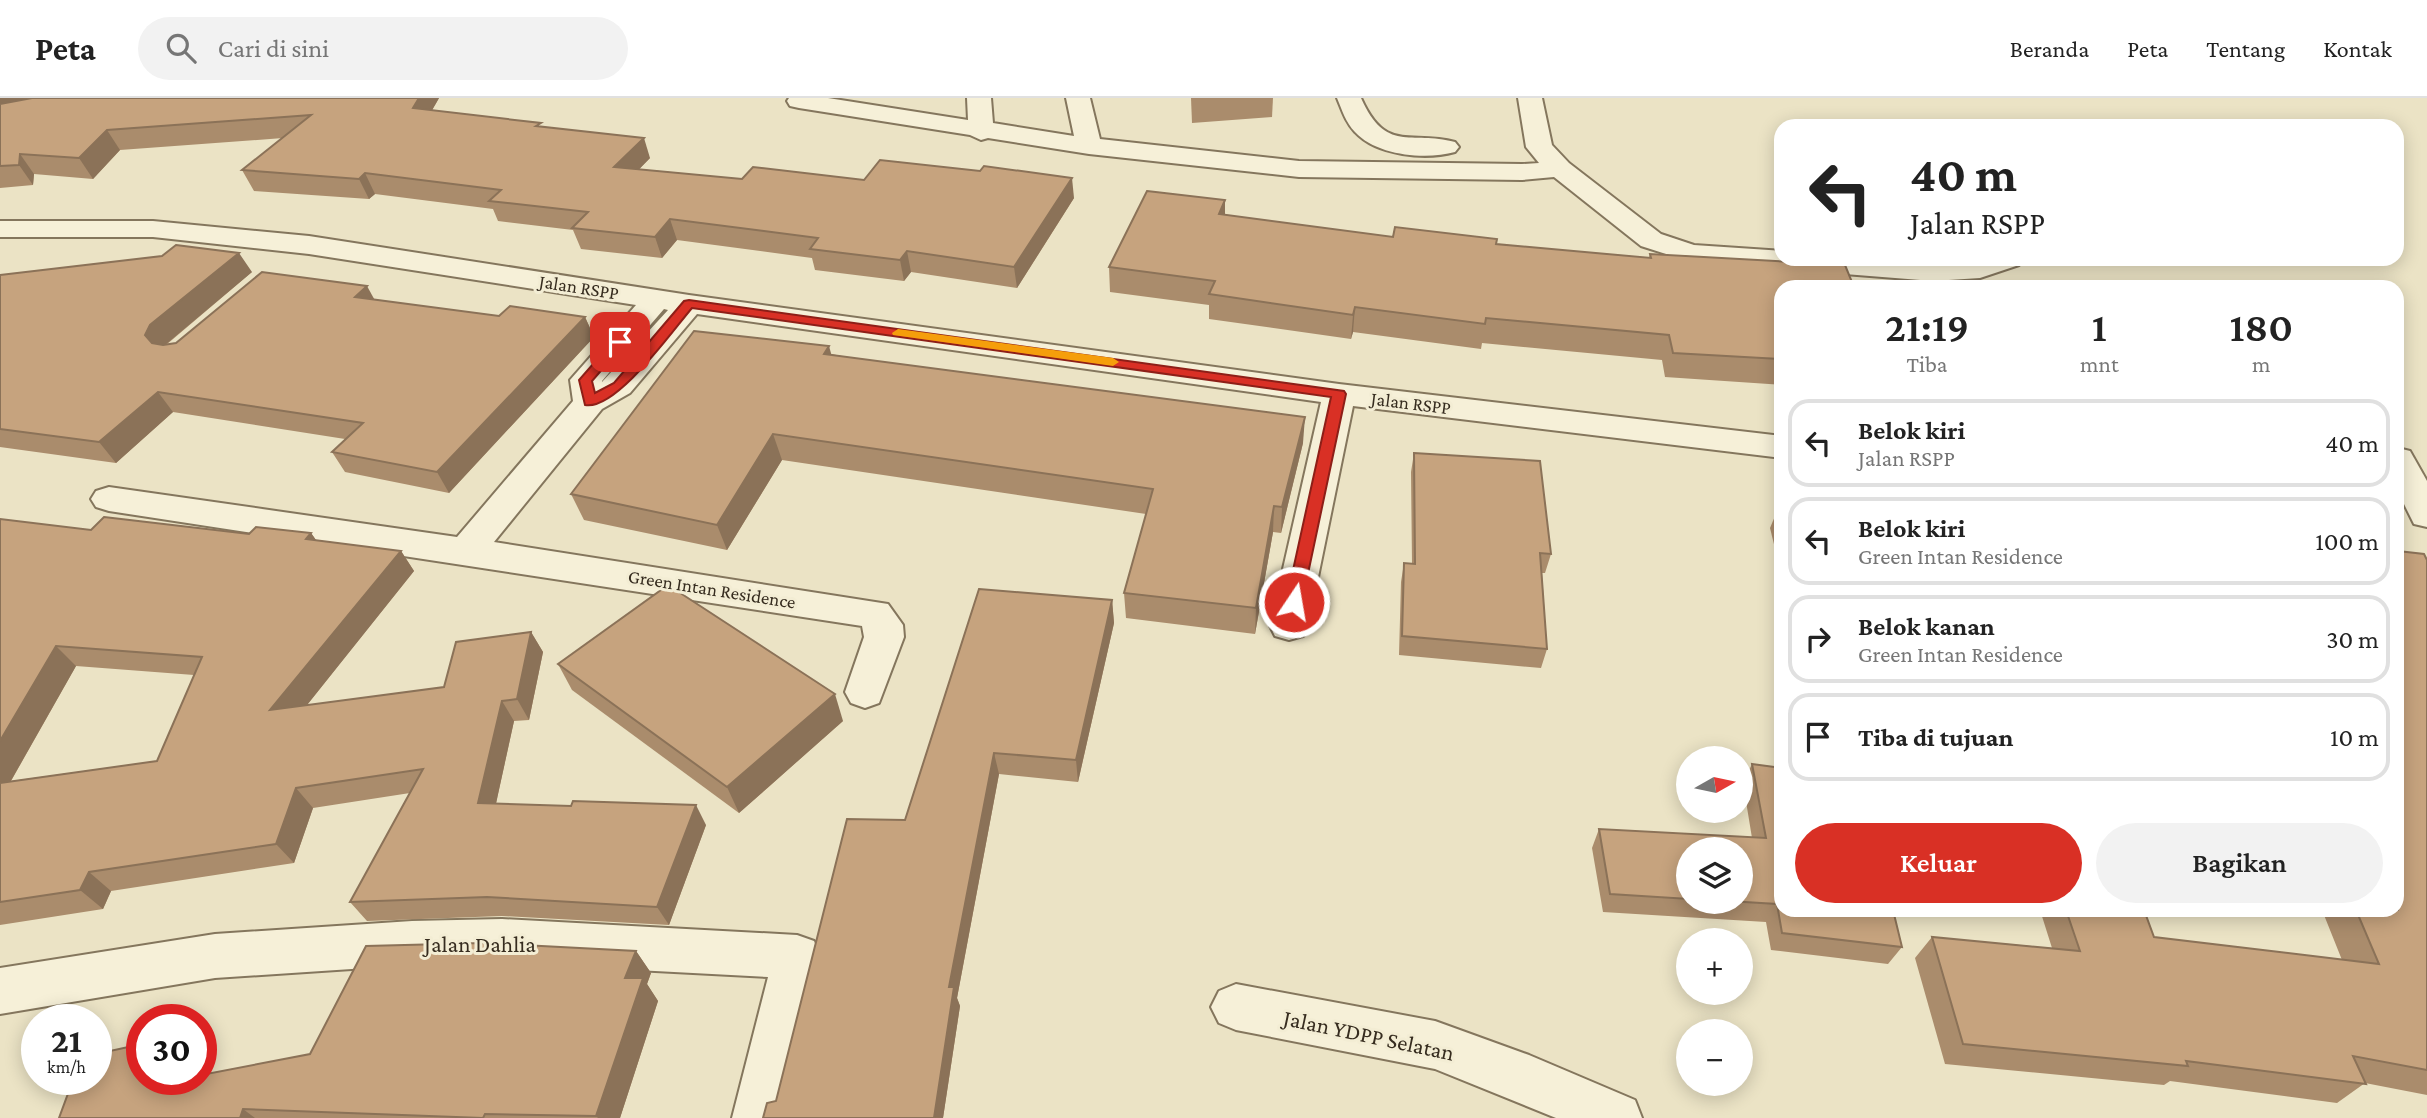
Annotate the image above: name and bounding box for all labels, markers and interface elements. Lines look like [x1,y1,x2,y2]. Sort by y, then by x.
search box [138,17,628,80]
icon: search [162,29,200,67]
text: Peta [35,30,96,67]
text: Cari di sini [218,34,329,63]
text: Beranda [2010,35,2089,62]
text: Peta [2127,35,2168,62]
text: Tentang [2206,35,2285,62]
text: Kontak [2323,35,2392,62]
icon: left [1795,147,1886,238]
text: 40 m [1910,147,2017,202]
text: Jalan RSPP [1910,205,2045,241]
street label: Jalan RSPP [536,270,620,304]
text: 21:19 [1885,303,1969,350]
text: 1 [2092,303,2107,350]
text: 180 [2229,303,2293,350]
pin [590,312,650,372]
icon: arrive [601,323,639,361]
text: Tiba [1907,351,1948,377]
text: mnt [2080,351,2119,377]
text: m [2252,351,2270,377]
street label: Jalan RSPP [1368,387,1452,418]
text: Belok kiri [1858,416,1965,445]
icon: left [1799,424,1837,462]
text: 40 m [2325,429,2379,458]
text: Jalan RSPP [1858,445,1955,471]
text: Belok kiri [1858,514,1965,543]
icon: left [1799,522,1837,560]
text: 100 m [2315,527,2379,556]
text: Green Intan Residence [1858,543,2063,569]
street label: Green Intan Residence [627,565,797,613]
position arrow [1257,565,1331,639]
text: Belok kanan [1858,612,1995,641]
icon: right [1799,620,1837,658]
text: 30 m [2326,625,2379,654]
text: Green Intan Residence [1858,641,2063,667]
icon: arrive [1799,718,1837,756]
text: Tiba di tujuan [1858,723,2013,752]
text: 10 m [2330,723,2379,752]
north arrow [1676,746,1754,822]
map controls [1676,746,1753,1096]
button: Keluar [1795,823,2082,903]
button: Bagikan [2096,823,2383,903]
button: layers [1676,837,1753,914]
button: + [1676,928,1753,1005]
street label: Jalan Dahlia [422,931,536,957]
speed limit sign: 30 [126,1004,217,1095]
street label: Jalan YDPP Selatan [1279,1004,1457,1066]
button: − [1676,1019,1753,1096]
text: 21 [51,1021,82,1060]
text: km/h [47,1057,86,1077]

